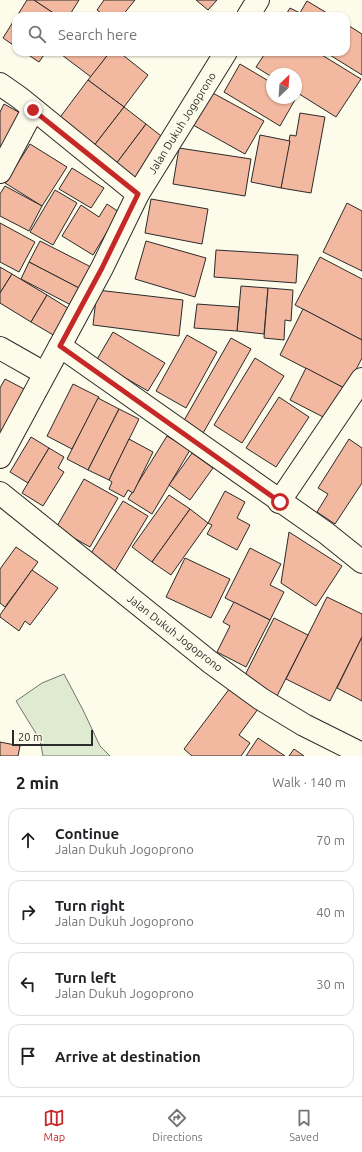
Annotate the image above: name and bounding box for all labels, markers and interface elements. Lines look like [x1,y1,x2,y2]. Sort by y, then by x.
search box [12,12,350,56]
icon: search [26,23,48,45]
text: Search here [58,26,137,43]
north arrow [266,68,302,104]
street label: Jalan Dukuh Jogoprono [146,70,218,176]
route end [24,101,42,119]
route start [271,493,289,511]
street label: Jalan Dukuh Jogoprono [125,592,225,674]
scale bar [12,728,93,747]
text: 20 m [18,731,42,743]
text: 2 min [16,773,59,792]
text: Walk · 140 m [272,775,346,789]
text: Continue [55,825,119,842]
icon: ahead [17,829,39,851]
text: 70 m [316,833,345,847]
text: Jalan Dukuh Jogoprono [55,842,194,856]
text: Turn right [55,897,125,914]
icon: right [17,901,39,923]
text: 40 m [316,905,345,919]
text: Jalan Dukuh Jogoprono [55,914,194,928]
text: Turn left [55,969,116,986]
icon: left [17,973,39,995]
text: 30 m [316,977,345,991]
text: Jalan Dukuh Jogoprono [55,986,194,1000]
icon: arrive [17,1045,39,1067]
text: Arrive at destination [55,1048,201,1065]
tab: Map [43,1107,65,1143]
tab: Directions [152,1107,203,1143]
tab: Saved [289,1107,319,1143]

